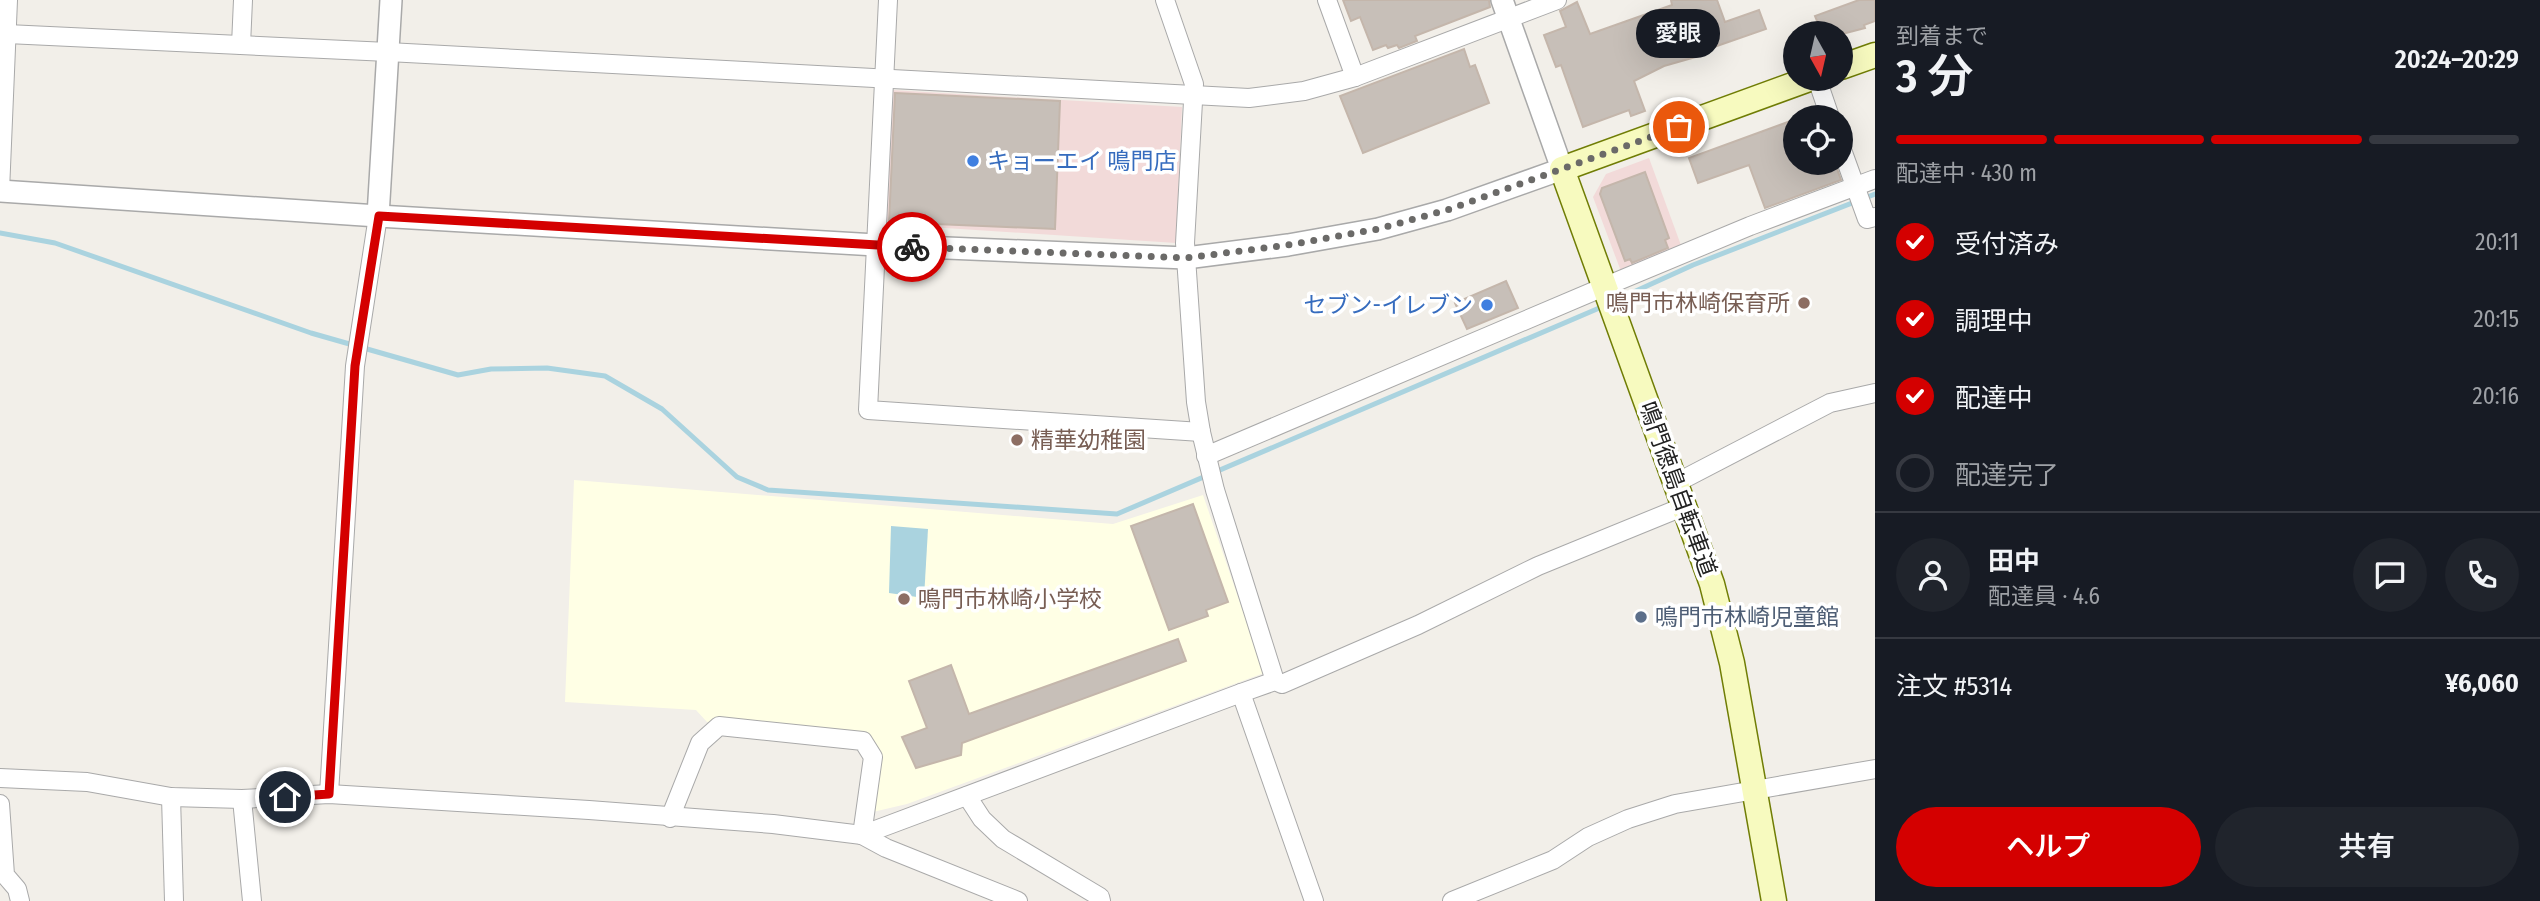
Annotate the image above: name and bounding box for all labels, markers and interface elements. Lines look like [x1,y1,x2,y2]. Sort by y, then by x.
callout: 愛眼 [1637,8,1721,57]
text: 愛眼 [1655,19,1701,47]
north arrow [1783,21,1853,91]
map controls [1783,21,1853,175]
text: 到着まで [1896,22,1988,50]
text: 20:24–20:29 [2395,44,2519,75]
text: 3 分 [1896,49,1973,104]
pin [1649,97,1709,157]
button: locate [1783,105,1853,175]
icon: bag [1660,108,1698,146]
place label: キョーエイ 鳴門店 [987,147,1176,175]
marker: キョーエイ 鳴門店 [965,153,981,169]
text: 配達中 · 430 m [1896,159,2037,187]
courier [877,212,947,282]
icon: check [1896,223,1934,261]
icon: bike [893,228,931,266]
text: 20:11 [2475,228,2519,256]
text: 受付済み [1955,229,2059,260]
place label: 鳴門市林崎保育所 [1606,289,1790,317]
place label: セブン-イレブン [1304,291,1473,319]
marker: 鳴門市林崎保育所 [1796,295,1812,311]
marker: セブン-イレブン [1479,297,1495,313]
icon: check [1896,300,1934,338]
text: 20:15 [2473,305,2519,333]
text: 調理中 [1955,306,2033,337]
icon: check [1896,377,1934,415]
text: 20:16 [2473,382,2519,410]
text: 配達中 [1955,383,2033,414]
street label: 鳴門徳島自転車道 [1633,398,1723,580]
place label: 精華幼稚園 [1031,426,1146,454]
marker: 精華幼稚園 [1009,432,1025,448]
text: 配達完了 [1955,460,2059,491]
button: person [1896,538,1970,612]
button: chat [2353,538,2427,612]
button: phone [2445,538,2519,612]
text: 田中 [1988,546,2040,577]
text: 配達員 · 4.6 [1988,582,2100,610]
place label: 鳴門市林崎小学校 [918,585,1102,613]
marker: 鳴門市林崎小学校 [896,591,912,607]
place label: 鳴門市林崎児童館 [1655,603,1839,631]
marker: 鳴門市林崎児童館 [1633,609,1649,625]
text: ¥6,060 [2445,668,2519,699]
text: 注文 #5314 [1896,671,2012,702]
pin [255,767,315,827]
icon: home [266,778,304,816]
button: ヘルプ [1896,807,2201,887]
button: 共有 [2215,807,2519,887]

